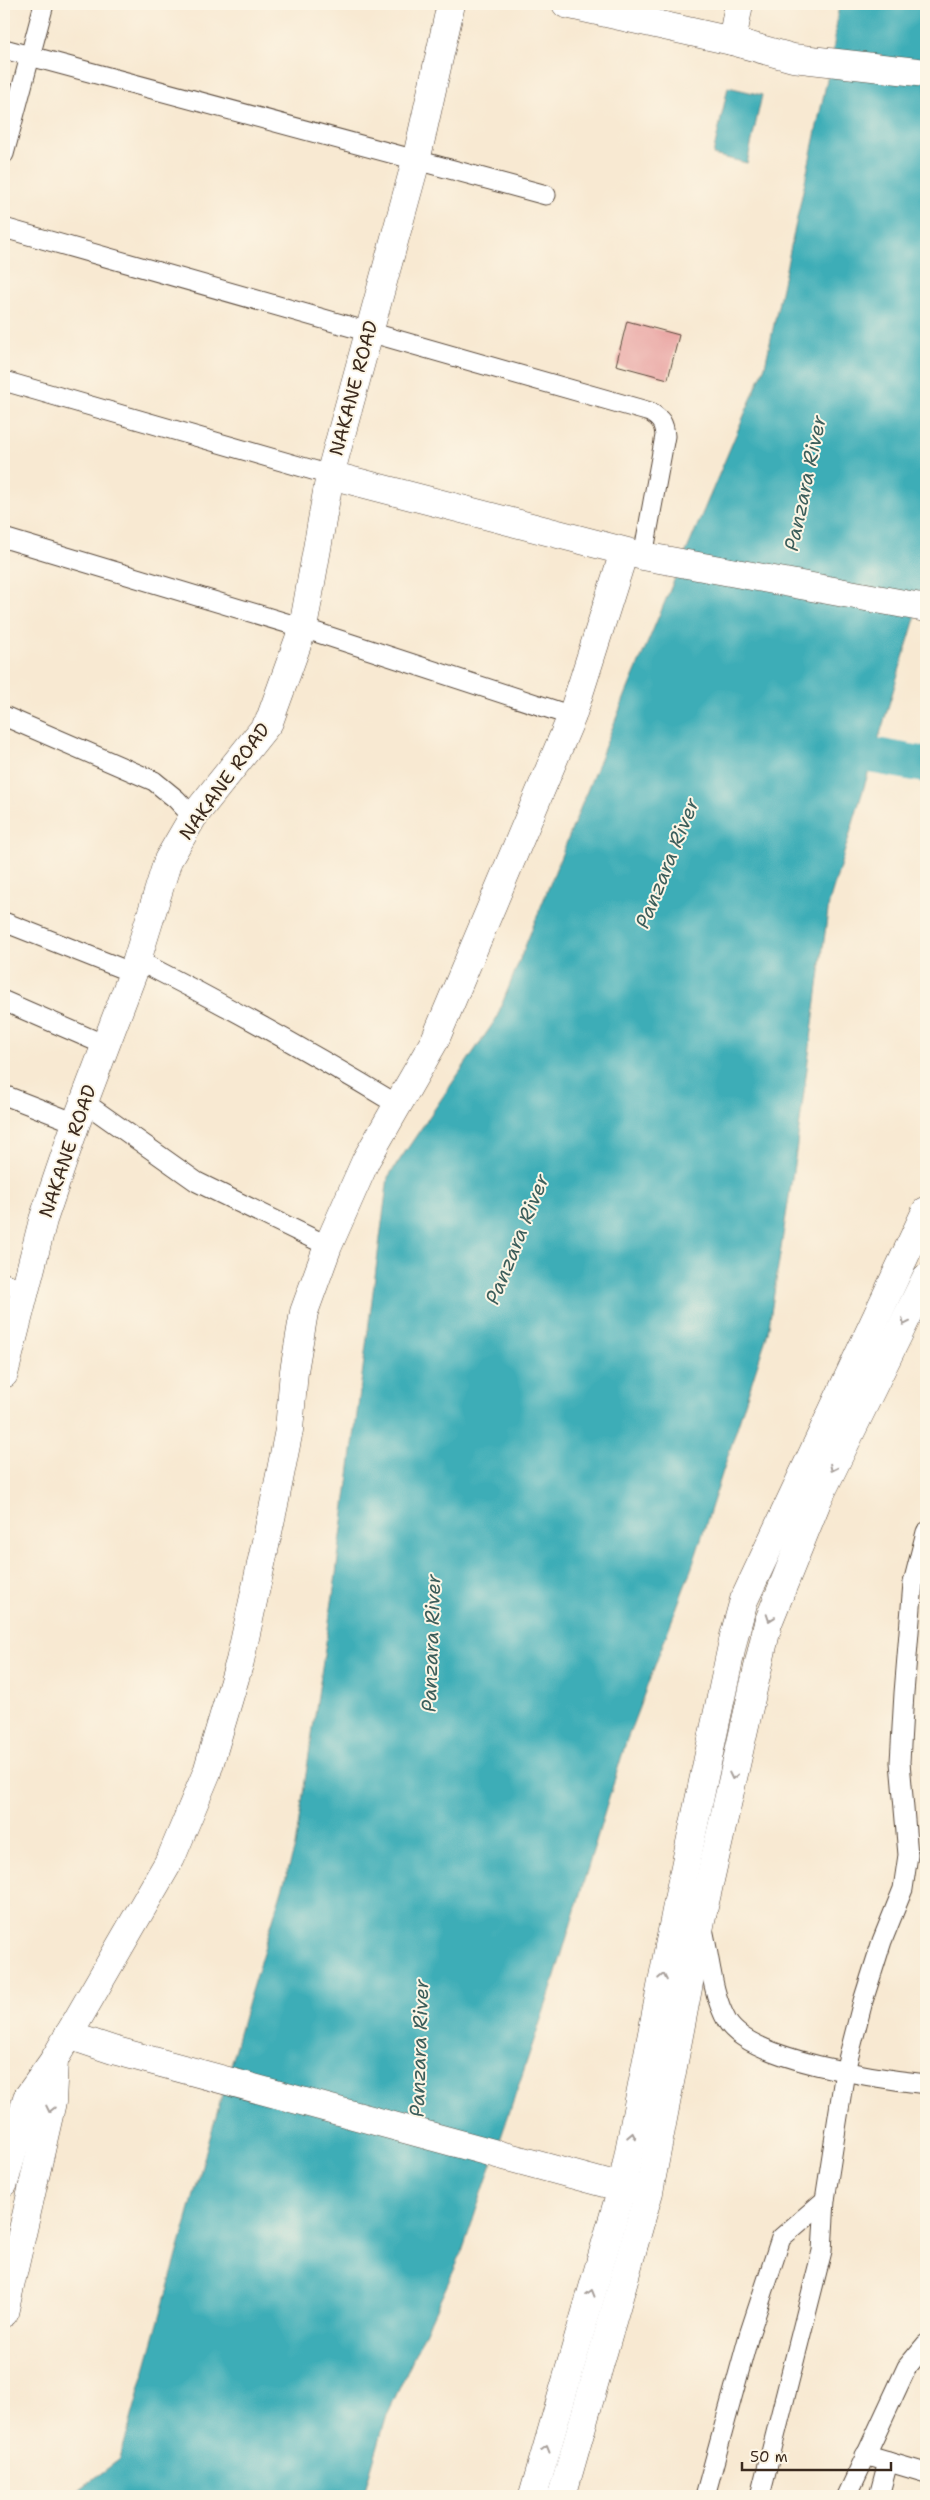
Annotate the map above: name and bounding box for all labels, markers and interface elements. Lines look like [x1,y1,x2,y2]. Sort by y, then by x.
street label: NAKANE ROAD [323,318,384,459]
water label: Panzara River [778,412,832,553]
street label: NAKANE ROAD [173,718,275,845]
water label: Panzara River [629,794,705,932]
street label: NAKANE ROAD [33,1081,102,1221]
water label: Panzara River [479,1170,555,1308]
one-way arrow [901,1317,911,1326]
one-way arrow [829,1463,839,1472]
water label: Panzara River [416,1573,446,1713]
one-way arrow [766,1613,776,1621]
one-way arrow [728,1771,739,1780]
one-way arrow [657,1972,668,1981]
water label: Panzara River [404,1978,434,2118]
one-way arrow [45,2104,56,2113]
one-way arrow [626,2132,636,2140]
one-way arrow [586,2290,596,2298]
scale bar [742,2440,891,2472]
one-way arrow [541,2446,551,2454]
text: 50 m [750,2447,788,2467]

